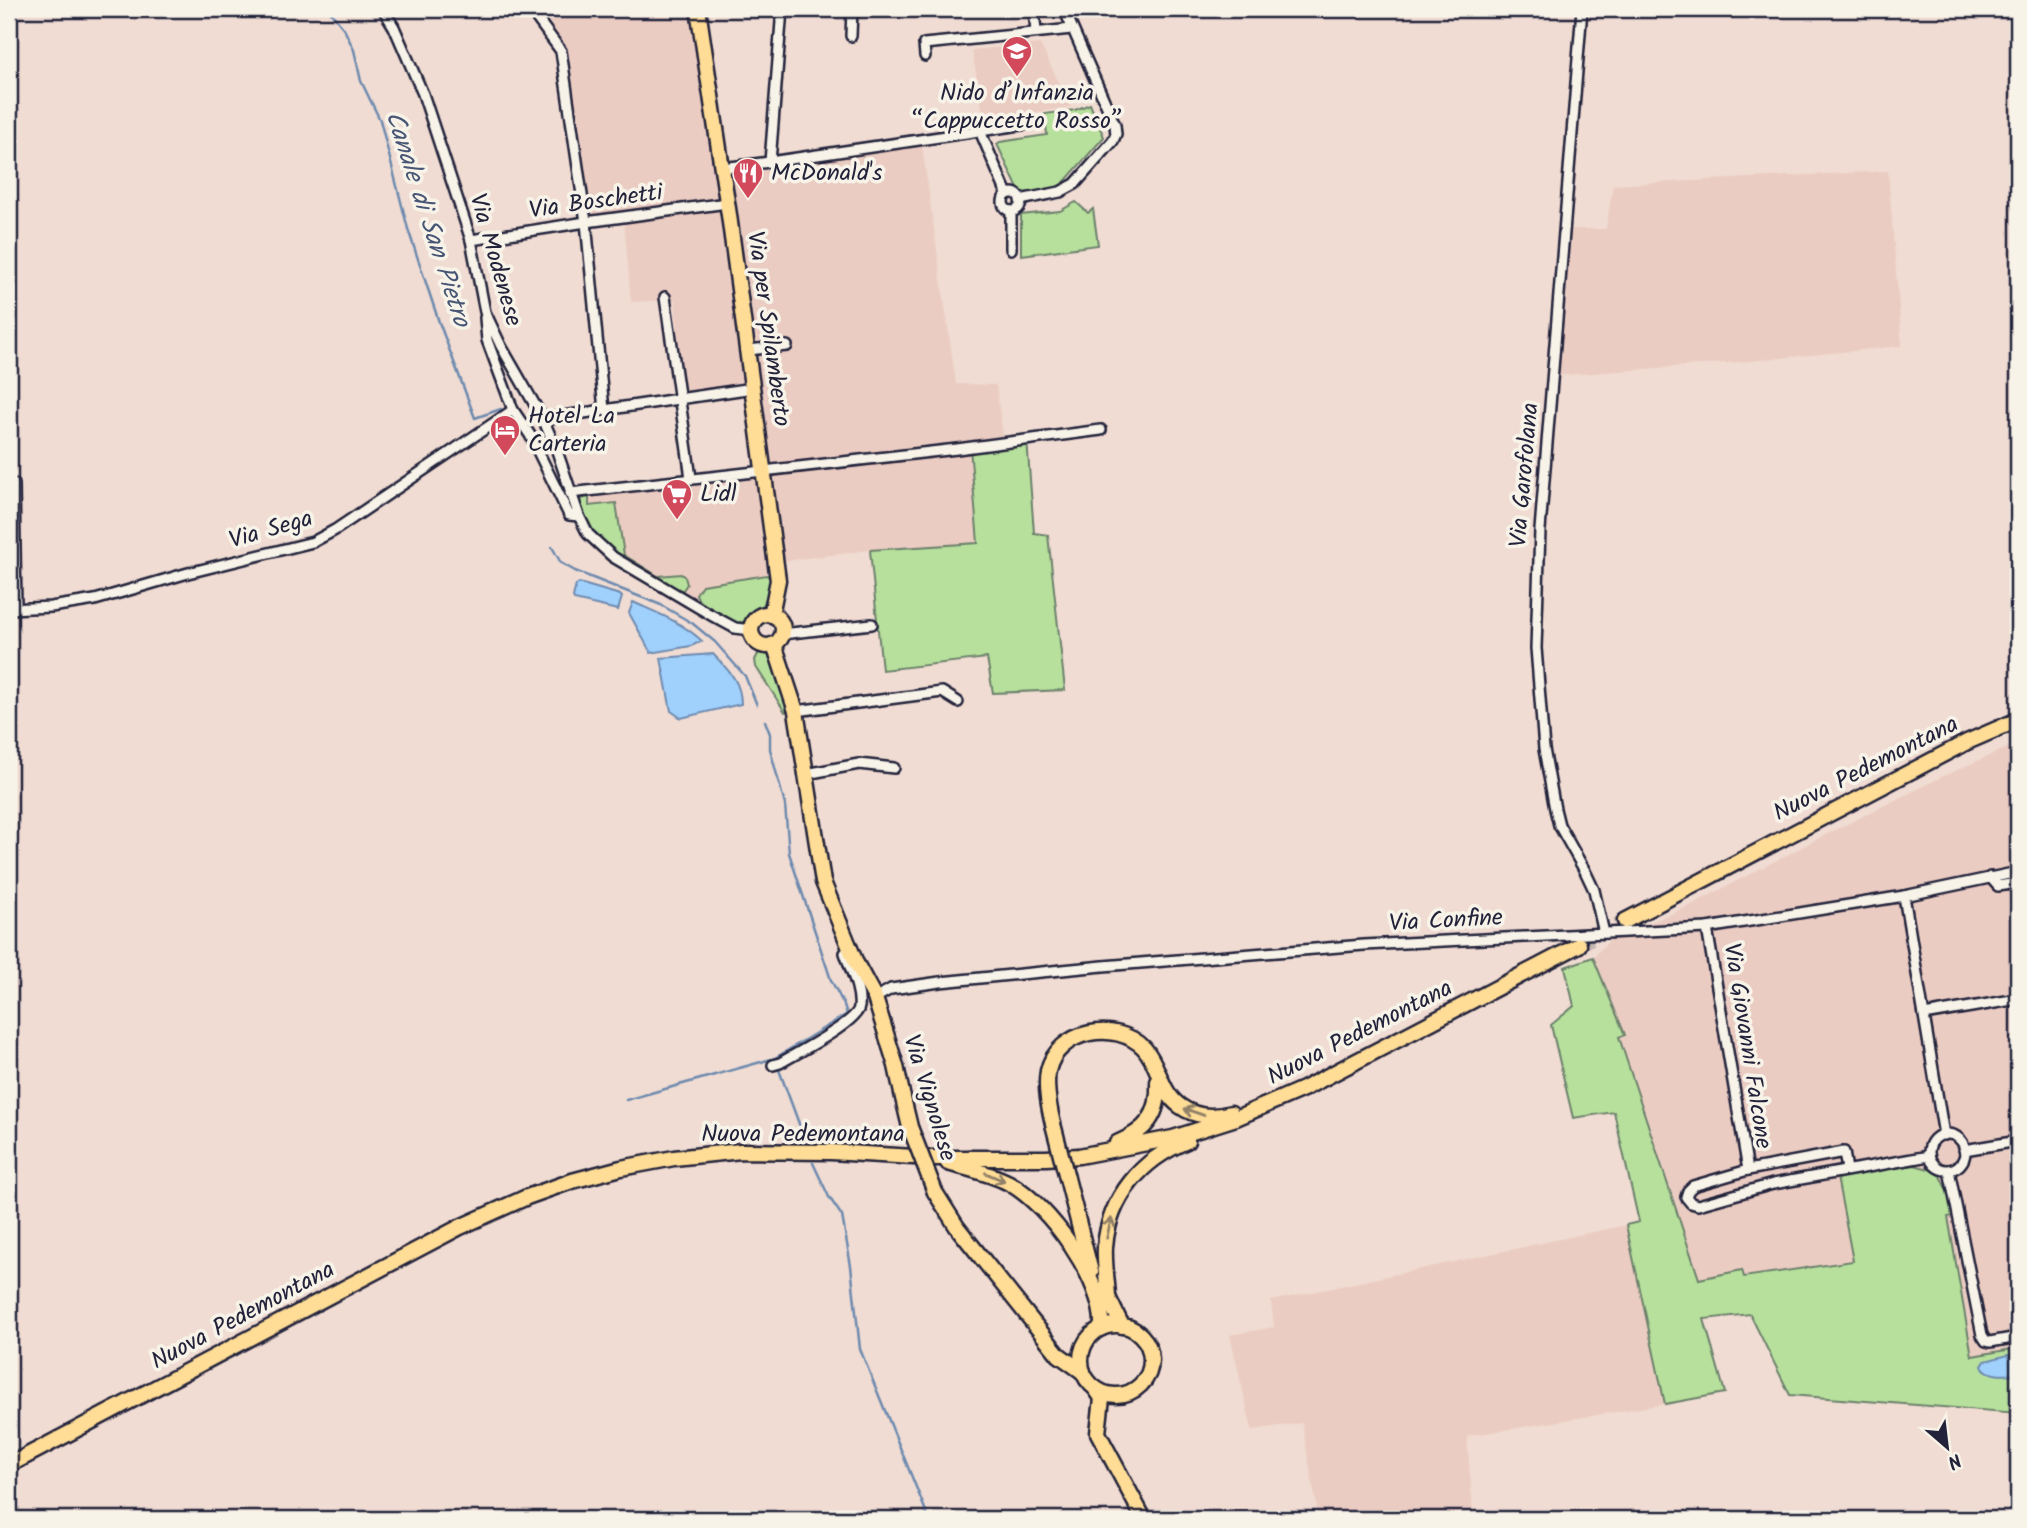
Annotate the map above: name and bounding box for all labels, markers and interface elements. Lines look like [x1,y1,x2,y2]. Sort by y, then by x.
school or university icon: Nido d’Infanzia “Cappuccetto Rosso” [1000,34,1034,78]
place label: Nido d’Infanzia “Cappuccetto Rosso” [911,74,1123,141]
water label: Canale di San Pietro [372,106,482,334]
place label: McDonald's [771,154,883,193]
restaurant icon: McDonald's [731,156,765,200]
street label: Via Boschetti [527,173,667,231]
street label: Via Modenese [457,189,533,331]
street label: Via per Spilamberto [735,229,801,429]
place label: Hotel La Carteria [528,397,615,464]
street label: Via Garofolana [1499,401,1551,549]
hotel icon: Hotel La Carteria [488,413,522,457]
place label: Lidl [700,475,737,514]
supermarket icon: Lidl [660,477,694,521]
street label: Via Sega [225,499,317,561]
street label: Nuova Pedemontana [1766,705,1966,833]
street label: Via Confine [1388,899,1504,943]
street label: Via Giovanni Falcone [1711,940,1783,1152]
street label: Nuova Pedemontana [1260,969,1460,1097]
street label: Via Vignolese [891,1030,967,1166]
one-way arrow [1183,1105,1205,1117]
street label: Nuova Pedemontana [701,1115,905,1154]
one-way arrow [984,1172,1005,1185]
one-way arrow [1103,1218,1116,1240]
street label: Nuova Pedemontana [144,1251,342,1381]
north arrow [1912,1412,1982,1482]
text: N [1942,1444,1966,1476]

